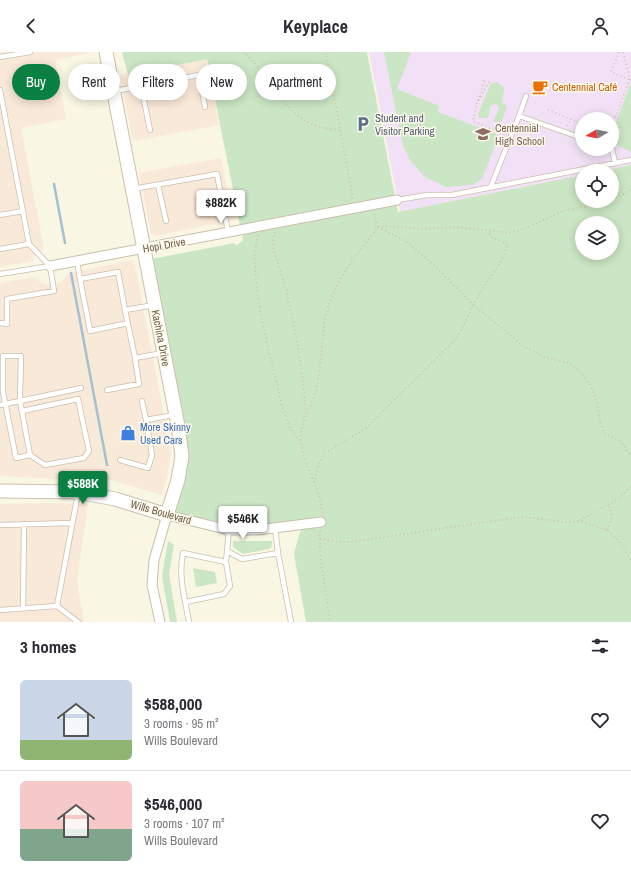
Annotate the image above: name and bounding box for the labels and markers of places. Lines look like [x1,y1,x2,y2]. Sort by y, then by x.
cafe icon: Centennial Café [531,78,549,96]
place label: Centennial Café [552,80,617,94]
place label: Student and Visitor Parking [375,111,435,138]
parking icon: Student and Visitor Parking [354,115,372,133]
place label: Centennial High School [495,121,544,148]
school or university icon: Centennial High School [474,125,492,143]
pin: $882K [193,190,249,224]
place label: More Skinny Used Cars [140,420,191,447]
shop icon: More Skinny Used Cars [119,424,137,442]
pin: $588K [55,471,111,505]
pin: $546K [215,506,271,540]

